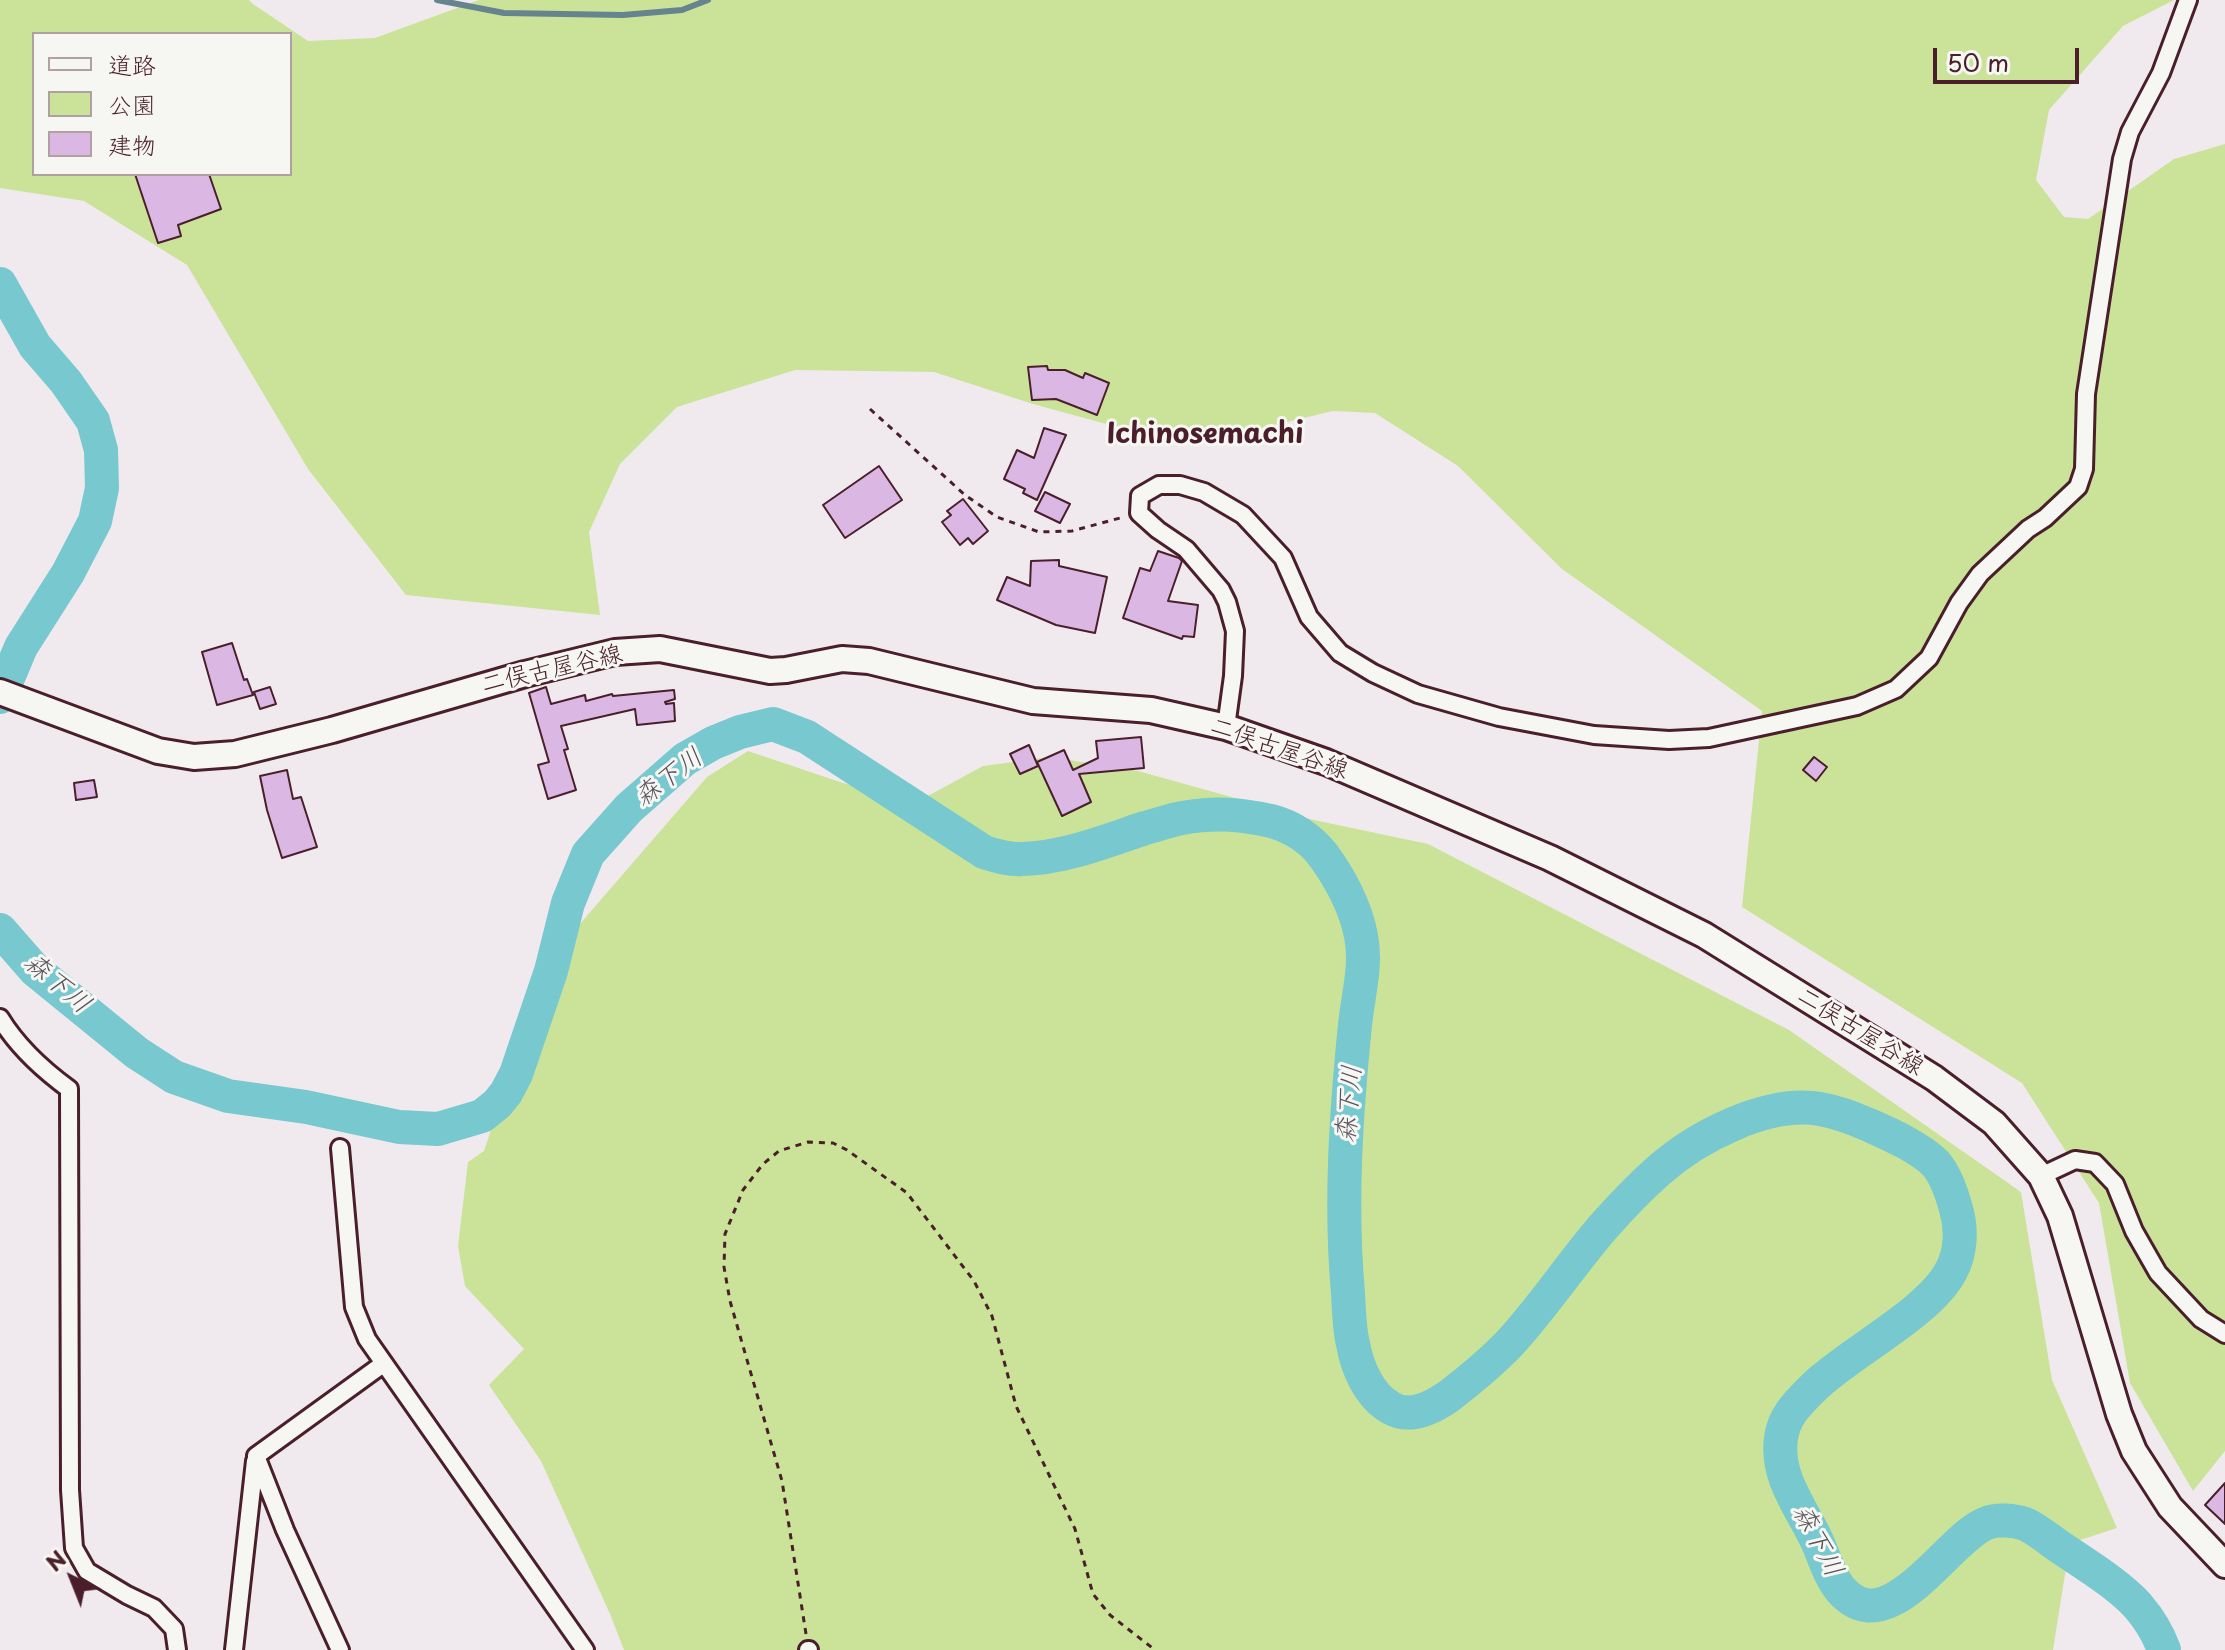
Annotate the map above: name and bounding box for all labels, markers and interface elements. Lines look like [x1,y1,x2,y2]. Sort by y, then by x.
legend [32,32,292,176]
scale bar [1937,32,2083,82]
text: 50 m [1947,44,2009,80]
text: 道路 [108,46,156,82]
text: 公園 [108,86,156,122]
text: 建物 [108,126,156,162]
district label: Ichinosemachi [1106,418,1304,452]
street label: 二俣古屋谷線 [479,640,625,700]
street label: 二俣古屋谷線 [1206,712,1352,786]
water label: 森下川 [628,742,710,814]
water label: 森下川 [17,947,97,1021]
street label: 二俣古屋谷線 [1791,982,1929,1082]
water label: 森下川 [1331,1064,1369,1144]
water label: 森下川 [1785,1499,1849,1583]
north arrow [32,1538,112,1618]
text: N [38,1542,73,1578]

